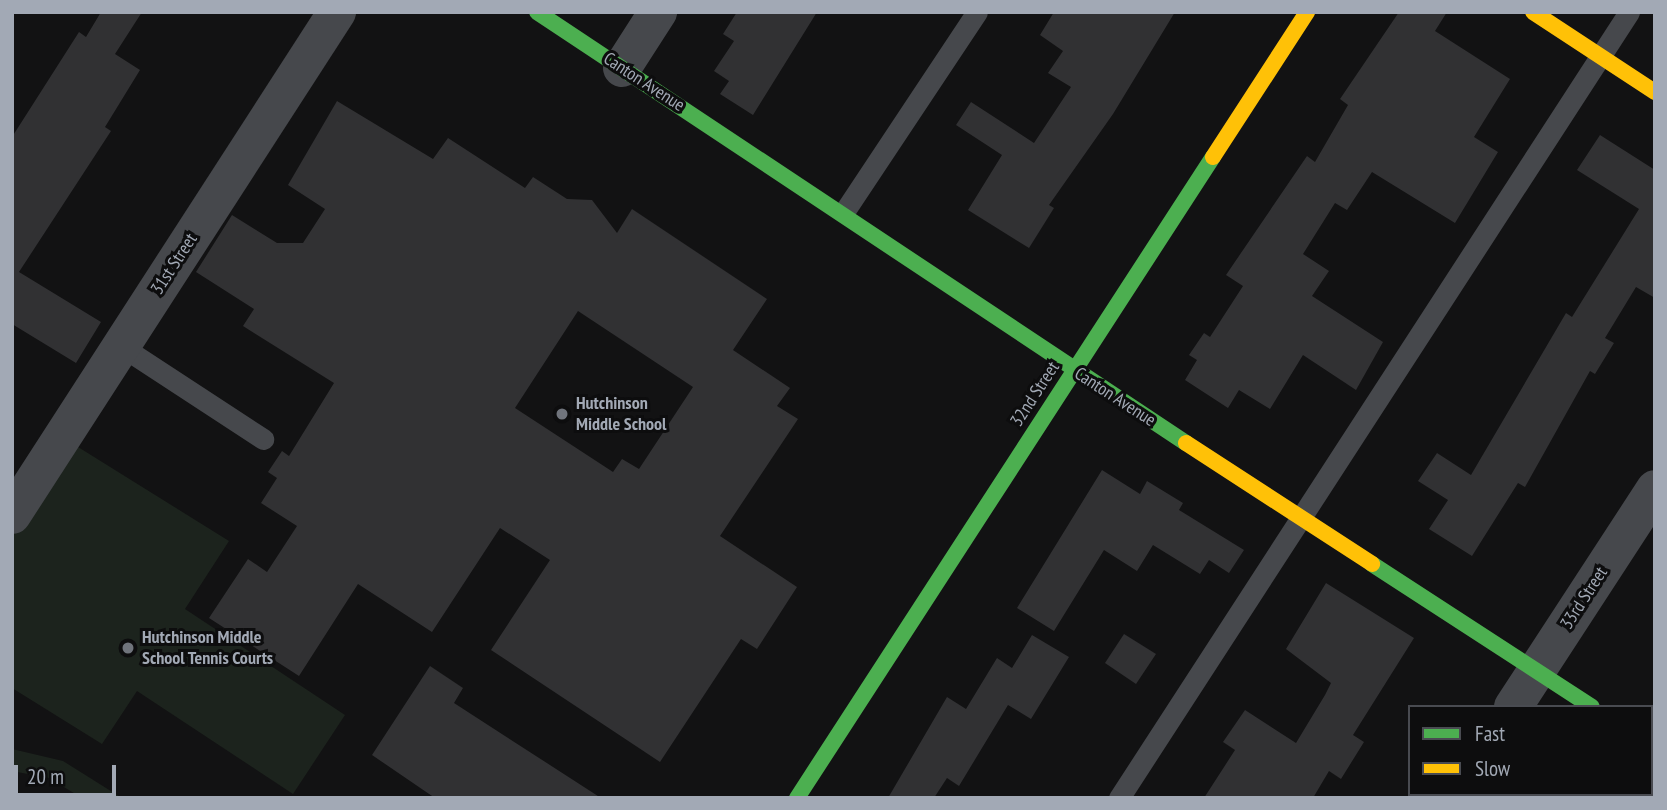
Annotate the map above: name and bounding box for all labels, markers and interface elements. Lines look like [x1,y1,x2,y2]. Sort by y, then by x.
street label: Canton Avenue [599,48,689,116]
street label: 31st Street [146,229,202,299]
street label: 32nd Street [1006,358,1064,430]
street label: Canton Avenue [1070,363,1160,431]
place label: Hutchinson Middle School [576,393,666,436]
marker: Hutchinson Middle School [554,406,570,422]
street label: 33rd Street [1556,563,1612,633]
place label: Hutchinson Middle School Tennis Courts [142,627,274,670]
marker: Hutchinson Middle School Tennis Courts [120,640,136,656]
legend [1408,705,1653,796]
text: Fast [1475,720,1505,747]
scale bar [18,750,119,794]
text: Slow [1475,755,1510,782]
text: 20 m [27,763,64,790]

